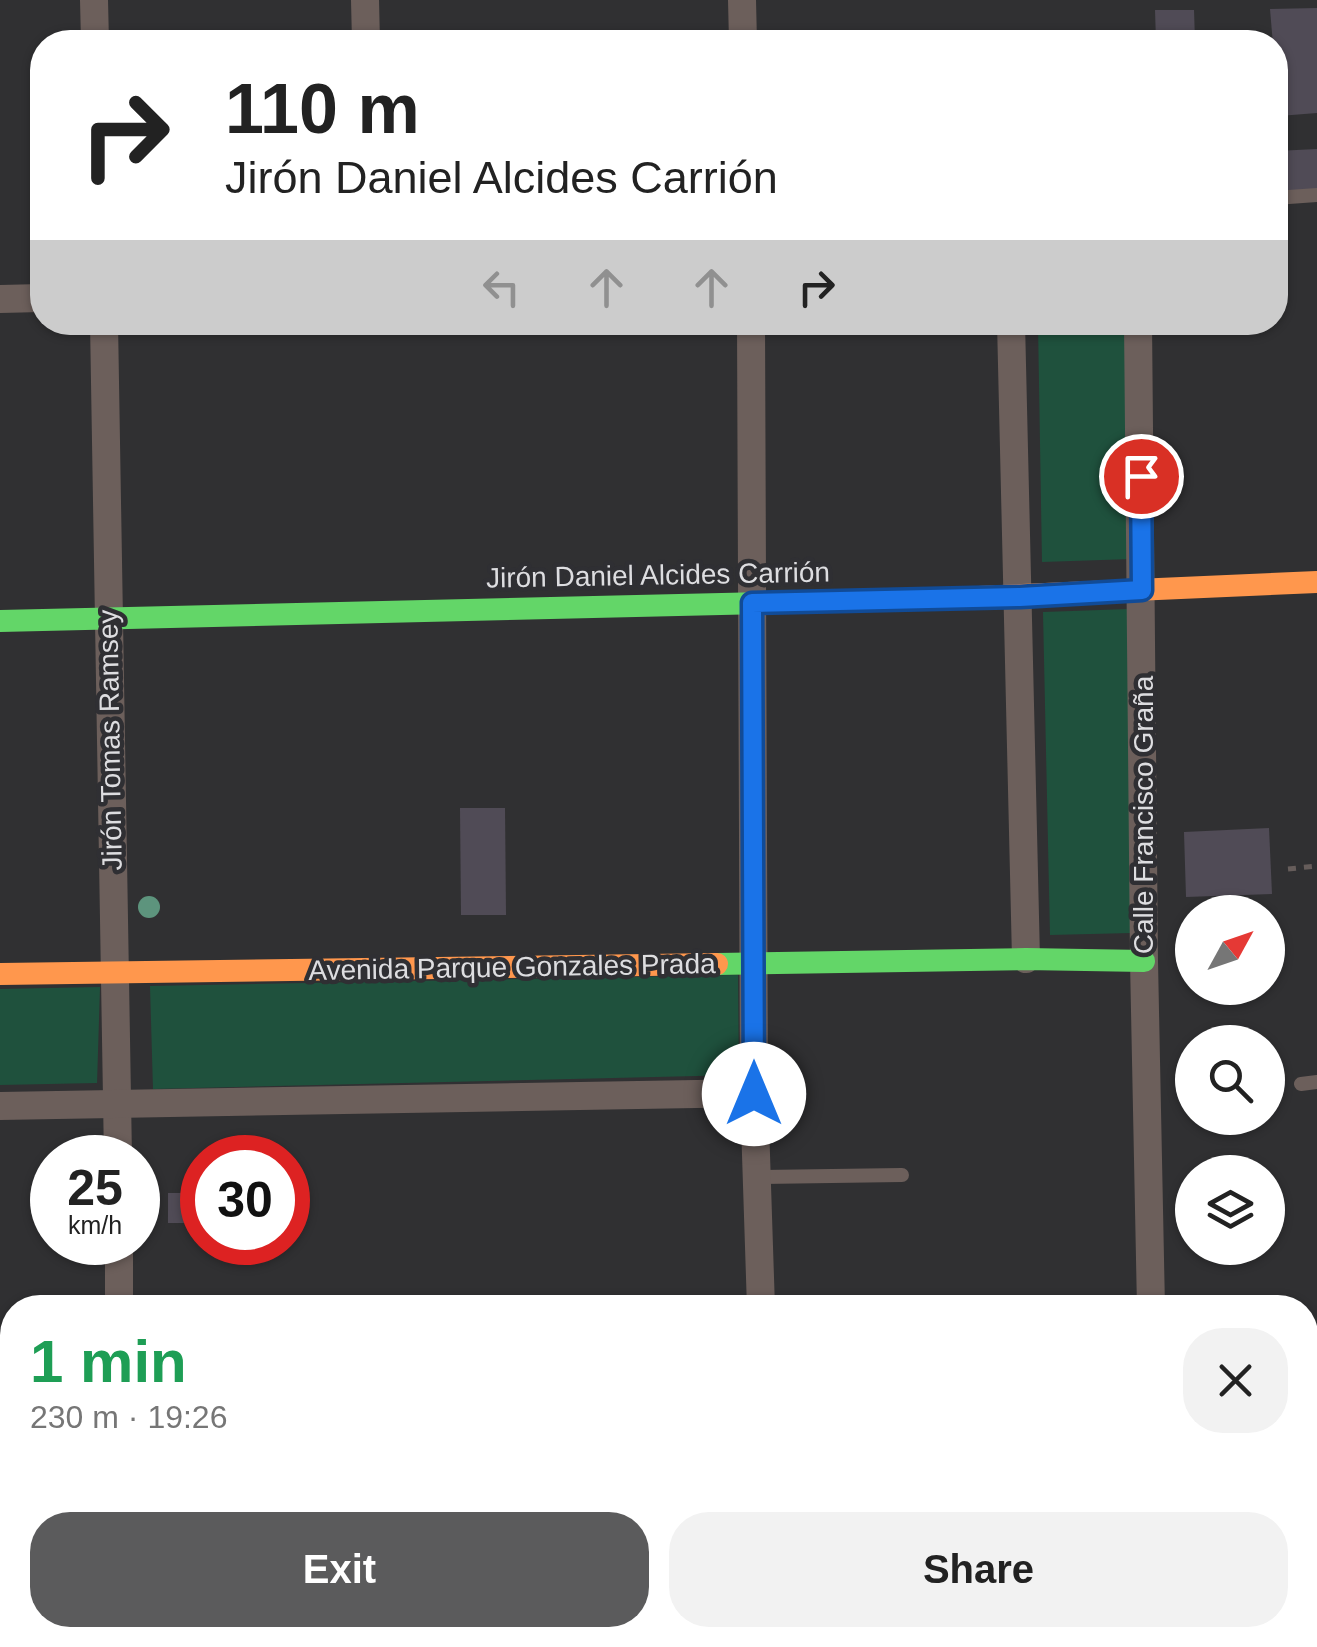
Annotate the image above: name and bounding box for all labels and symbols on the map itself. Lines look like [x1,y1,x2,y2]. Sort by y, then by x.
pin [1099,434,1184,519]
street label: Jirón Daniel Alcides Carrión [486,557,830,593]
street label: Jirón Tomas Ramsey [92,609,128,871]
street label: Calle Francisco Graña [1128,675,1159,954]
north arrow [1175,895,1285,1005]
street label: Avenida Parque Gonzales Prada [308,948,716,986]
position arrow [702,1042,806,1146]
speed limit sign: 30 [180,1135,310,1265]

